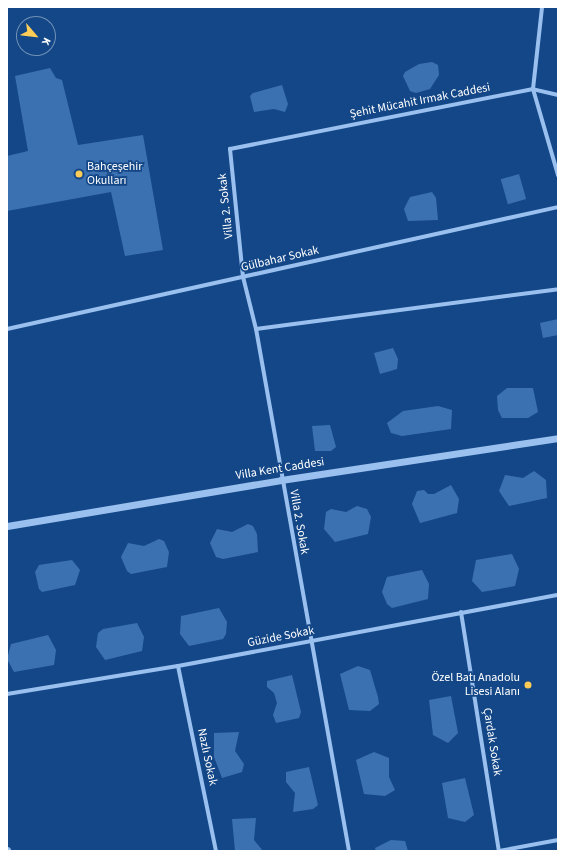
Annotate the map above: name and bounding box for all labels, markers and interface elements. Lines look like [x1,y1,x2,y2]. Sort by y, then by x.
north arrow [16,16,56,56]
text: K [38,35,54,48]
street label: Şehit Mücahit Irmak Caddesi [349,80,491,122]
place label: Bahçeşehir Okulları [87,160,142,188]
marker: Bahçeşehir Okulları [74,169,84,179]
street label: Villa 2. Sokak [215,173,237,239]
street label: Gülbahar Sokak [240,243,320,275]
street label: Villa Kent Caddesi [235,455,325,483]
street label: Villa 2. Sokak [286,488,312,556]
street label: Güzide Sokak [246,623,316,651]
place label: Özel Batı Anadolu Lisesi Alanı [431,671,520,699]
marker: Özel Batı Anadolu Lisesi Alanı [523,680,533,690]
street label: Çardak Sokak [480,707,504,777]
street label: Nazlı Sokak [194,727,220,787]

